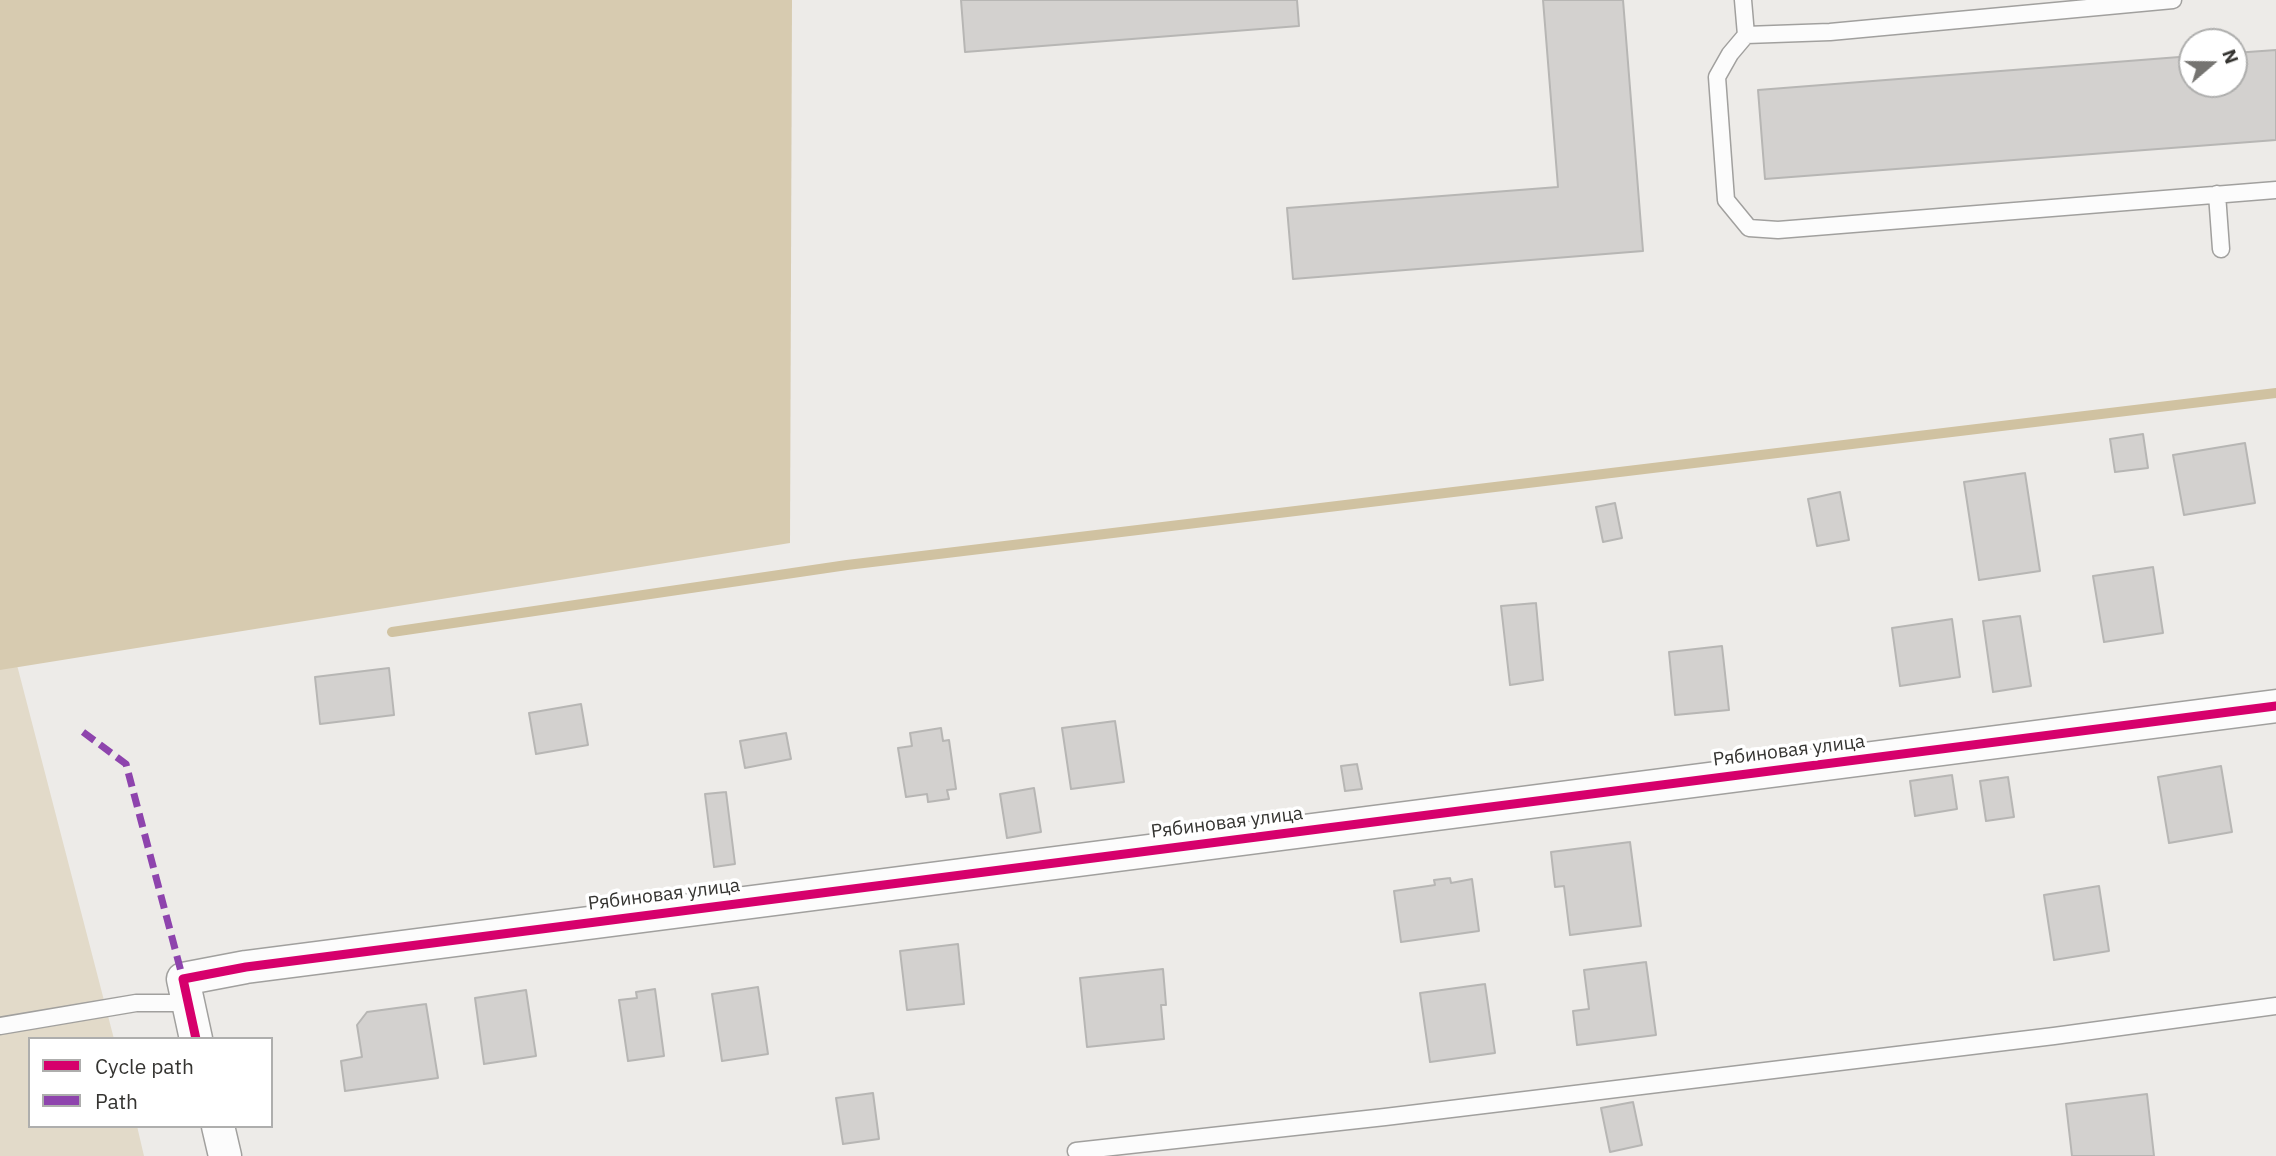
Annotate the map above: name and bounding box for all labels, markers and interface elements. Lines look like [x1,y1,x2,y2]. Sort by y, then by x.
north arrow [2178,28,2248,98]
text: N [2217,46,2244,67]
street label: Рябиновая улица [1712,730,1866,772]
street label: Рябиновая улица [1150,802,1304,844]
street label: Рябиновая улица [587,874,741,916]
legend [28,1037,273,1128]
text: Cycle path [95,1052,194,1080]
text: Path [95,1087,138,1115]

